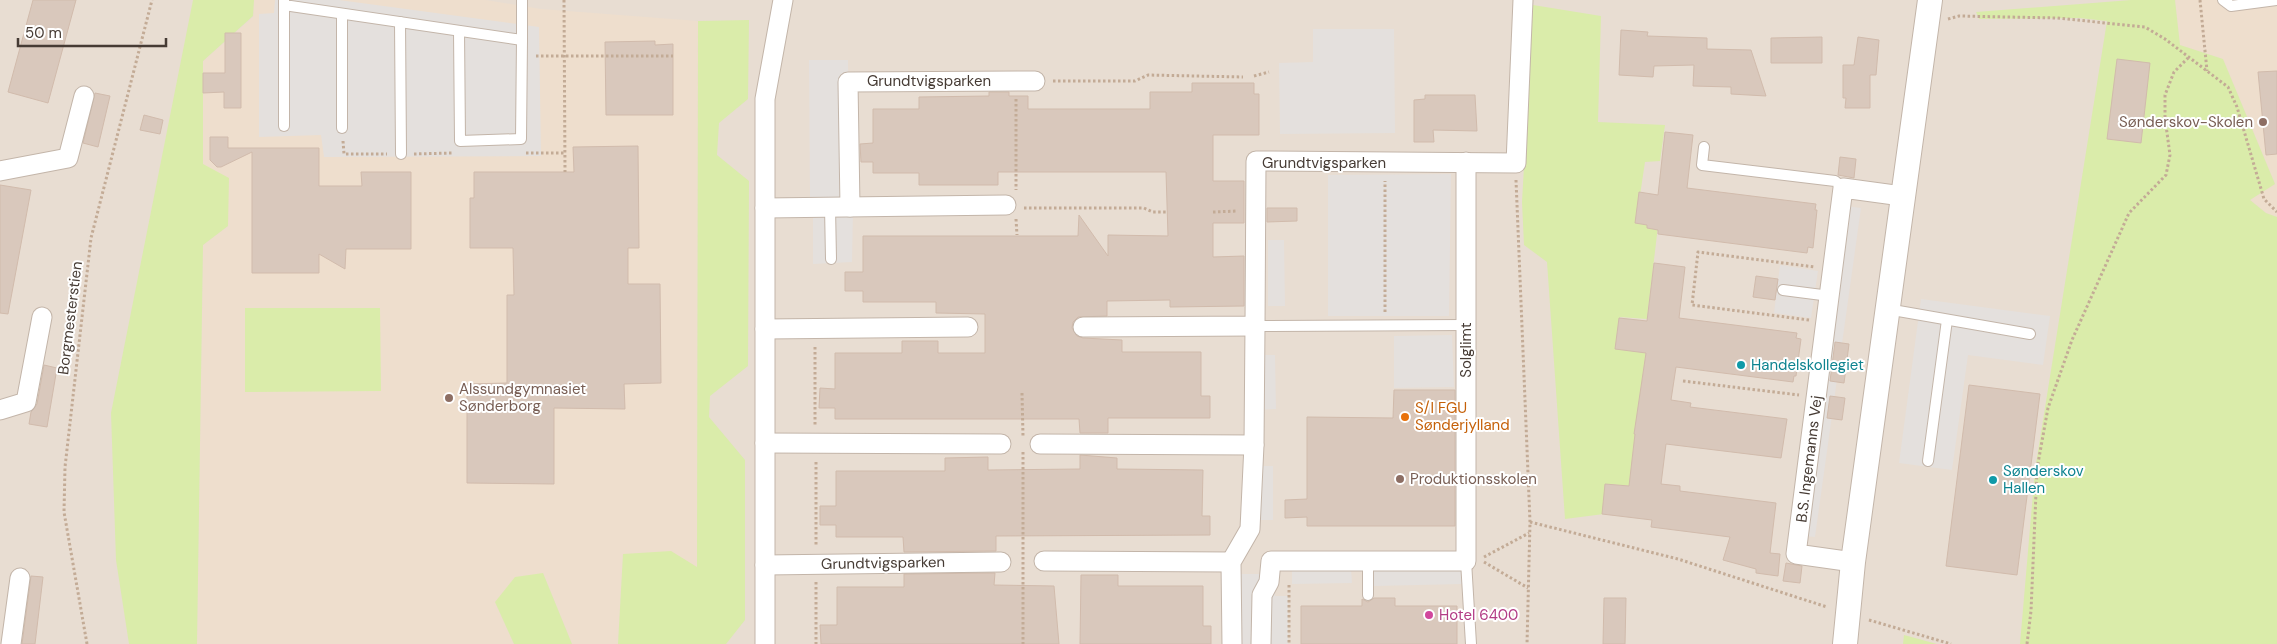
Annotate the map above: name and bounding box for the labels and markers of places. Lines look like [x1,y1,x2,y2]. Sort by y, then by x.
place label: Sønderskov-Skolen [2119,112,2253,132]
marker: Sønderskov-Skolen [2257,116,2269,128]
place label: Handelskollegiet [1751,355,1864,375]
marker: Handelskollegiet [1735,359,1747,371]
place label: Alssundgymnasiet Sønderborg [459,379,586,416]
marker: Alssundgymnasiet Sønderborg [443,392,455,404]
place label: S/I FGU Sønderjylland [1415,398,1510,435]
marker: S/I FGU Sønderjylland [1399,411,1411,423]
place label: Sønderskov Hallen [2003,461,2084,498]
place label: Produktionsskolen [1410,469,1537,489]
marker: Produktionsskolen [1394,473,1406,485]
marker: Sønderskov Hallen [1987,474,1999,486]
place label: Hotel 6400 [1439,605,1518,625]
marker: Hotel 6400 [1423,609,1435,621]

